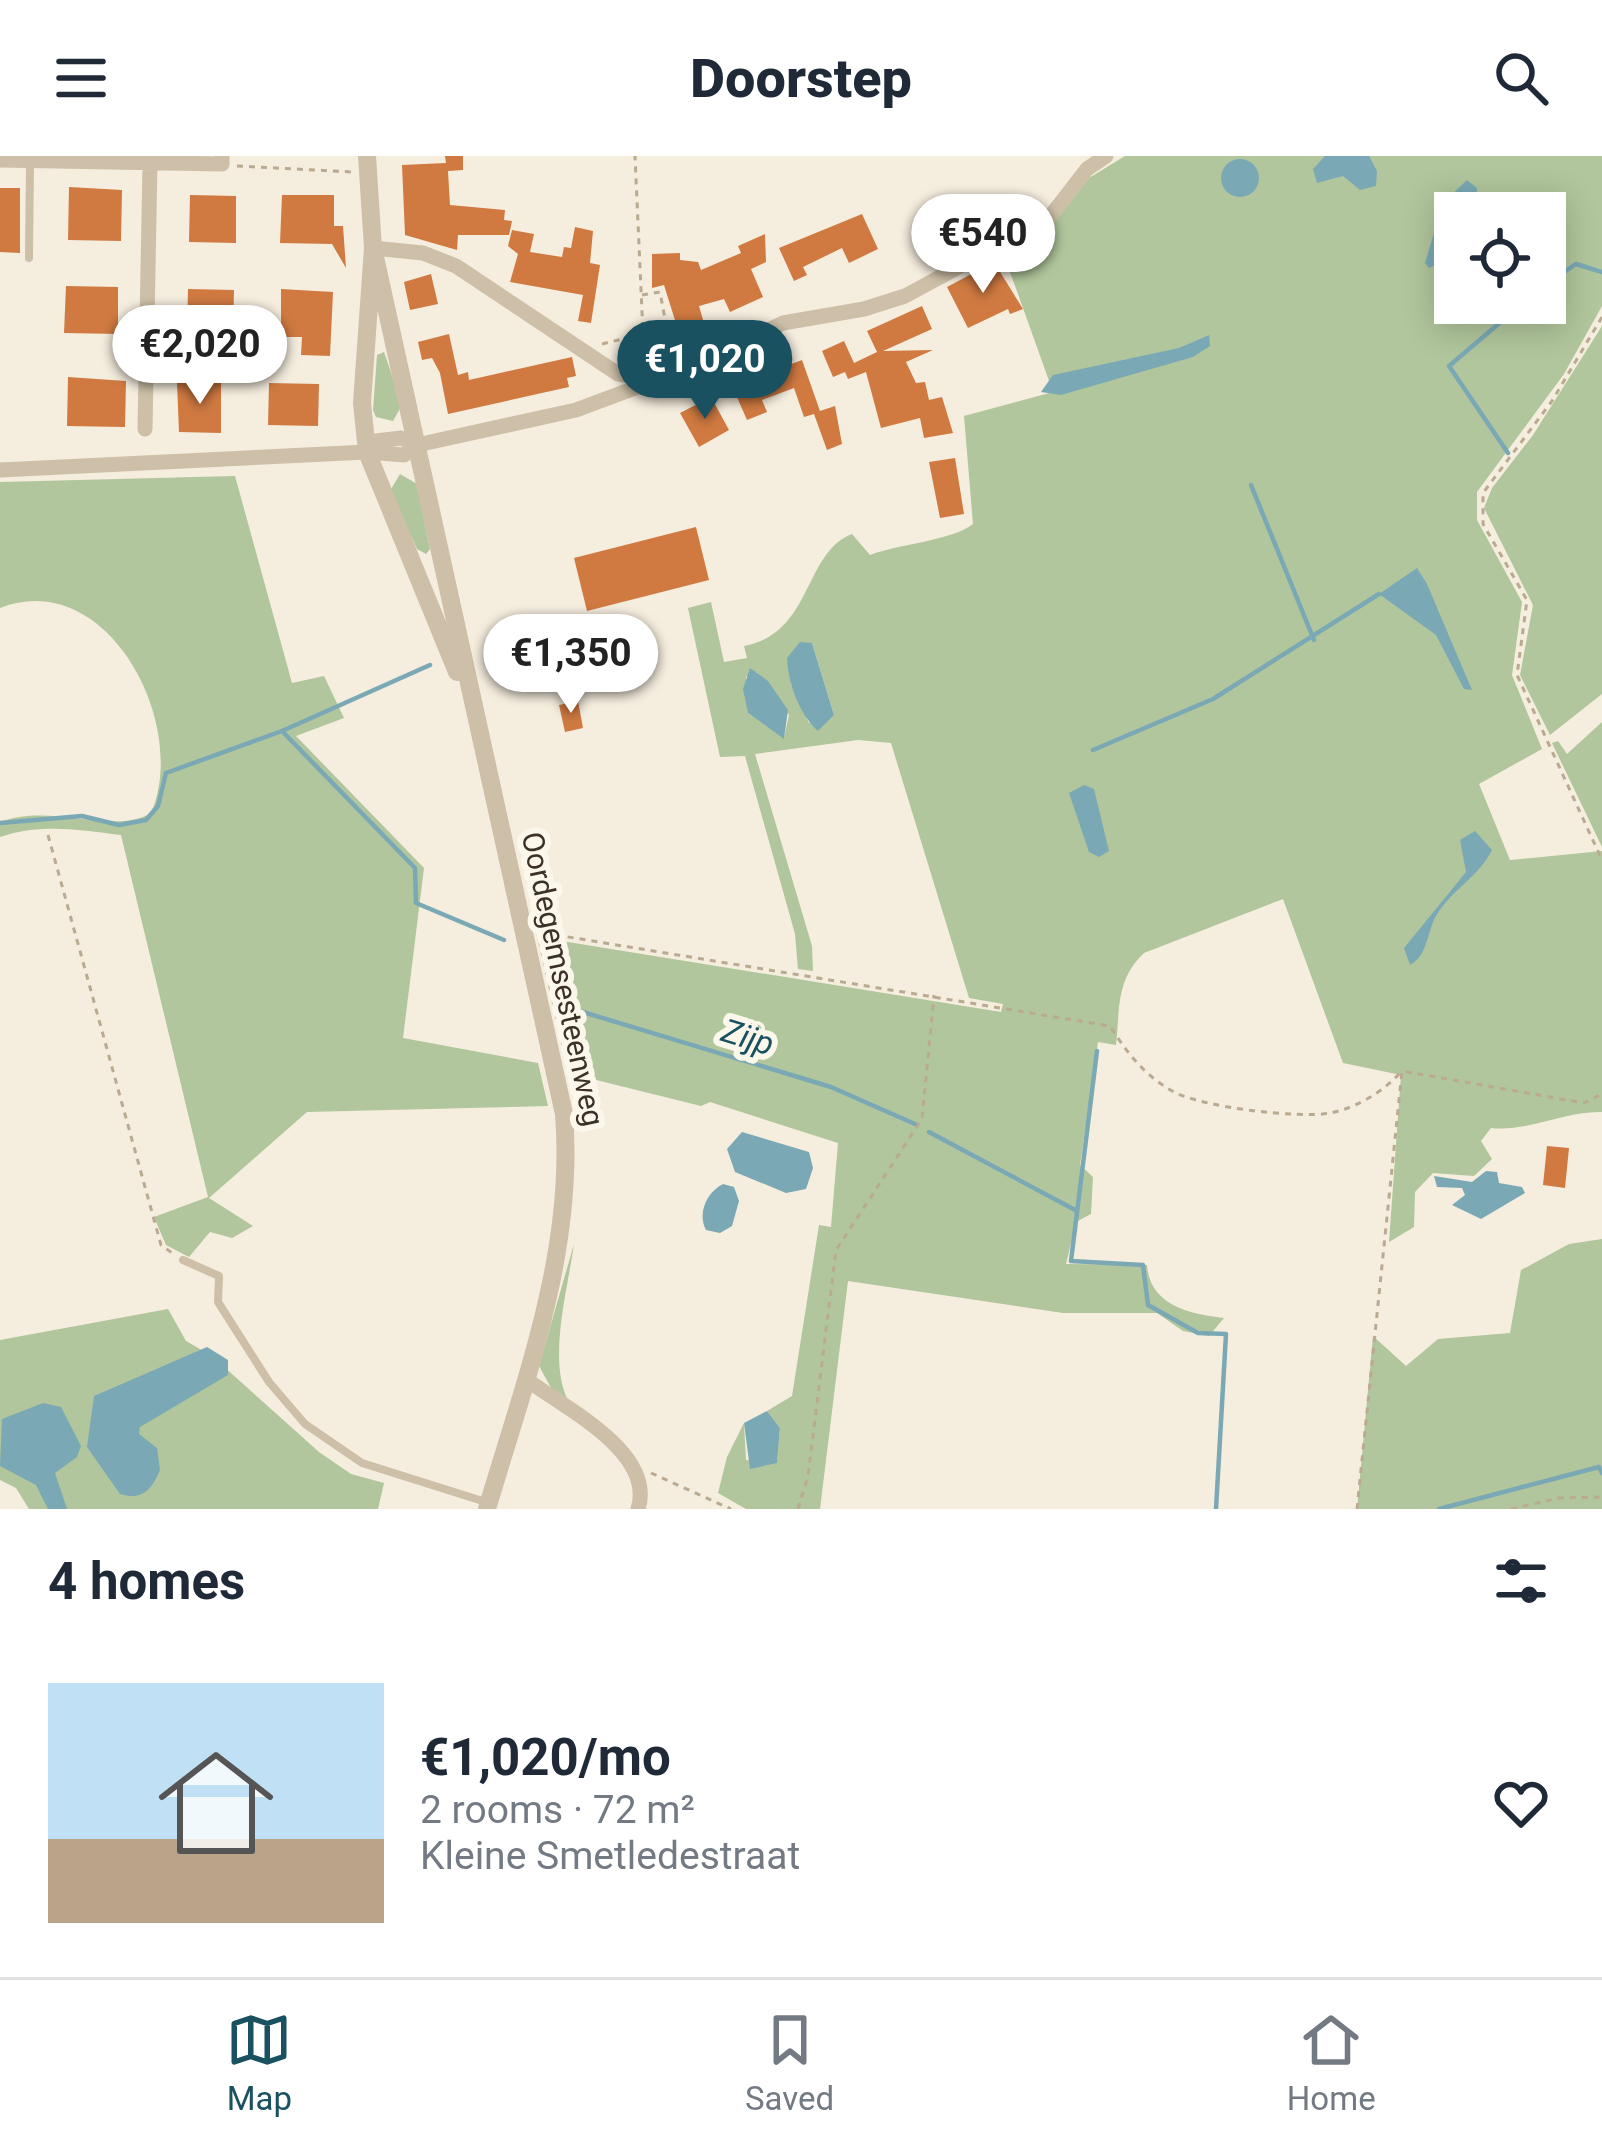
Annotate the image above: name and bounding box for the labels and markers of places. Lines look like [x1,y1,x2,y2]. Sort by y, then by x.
pin: €540 [912,194,1054,296]
pin: €2,020 [102,305,298,407]
pin: €1,020 [607,320,803,422]
pin: €1,350 [473,614,669,716]

